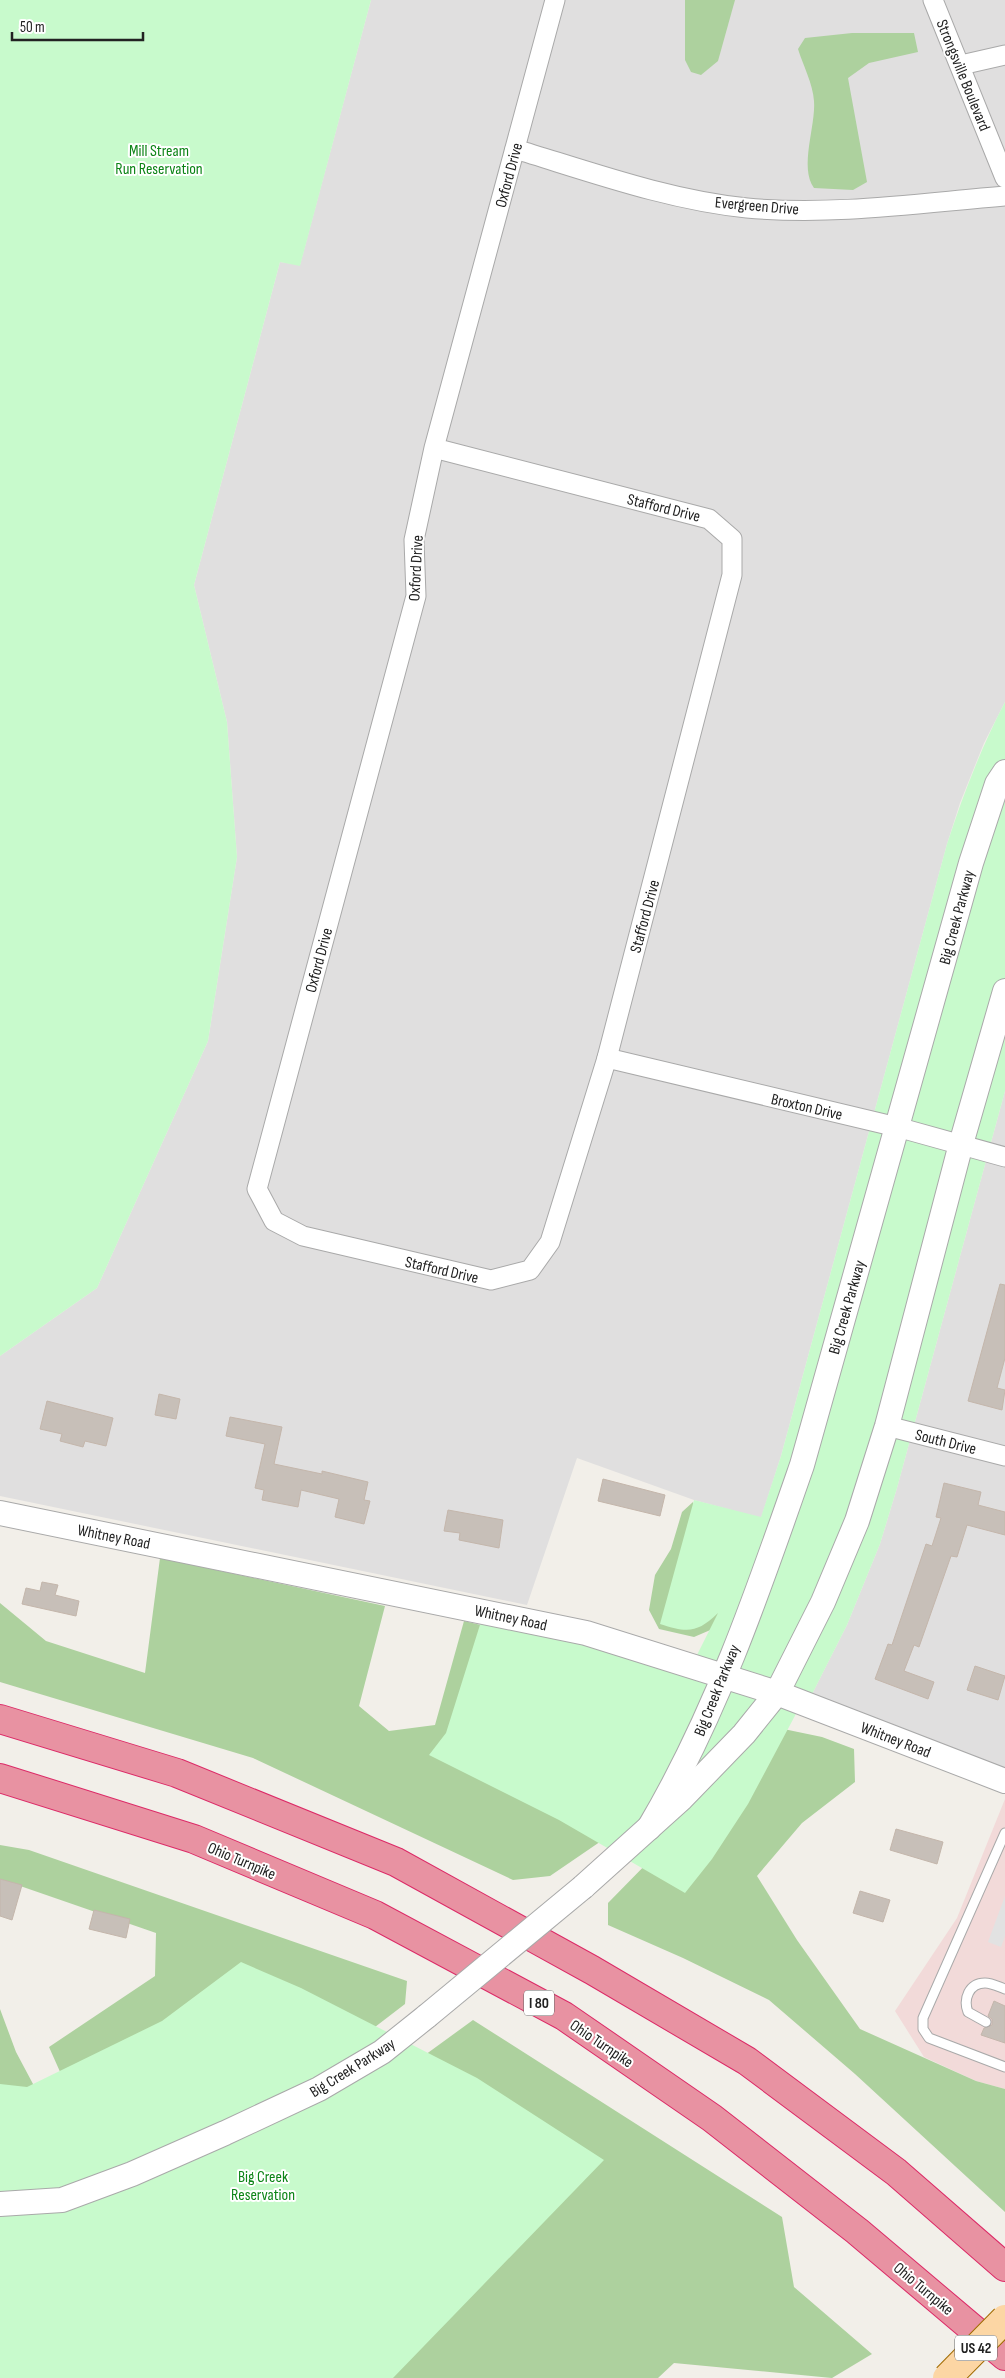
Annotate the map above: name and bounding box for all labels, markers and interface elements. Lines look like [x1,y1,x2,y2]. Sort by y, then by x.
scale bar [12,10,144,42]
street label: Strongsville Boulevard [932,17,994,134]
text: 50 m [20,18,45,37]
street label: Oxford Drive [492,141,527,210]
park label: Mill Stream Run Reservation [115,142,203,179]
street label: Evergreen Drive [714,193,800,220]
street label: Stafford Drive [625,490,702,527]
street label: Oxford Drive [405,534,428,602]
street label: Big Creek Parkway [936,868,979,967]
street label: Stafford Drive [627,878,664,955]
street label: Oxford Drive [302,926,337,995]
street label: Broxton Drive [769,1090,844,1125]
street label: Stafford Drive [403,1253,480,1288]
street label: Big Creek Parkway [825,1258,870,1357]
street label: South Drive [913,1426,978,1459]
street label: Whitney Road [76,1521,152,1554]
street label: Whitney Road [473,1602,549,1635]
street label: Big Creek Parkway [690,1642,744,1739]
street label: Whitney Road [858,1718,933,1762]
street label: Ohio Turnpike [204,1839,278,1884]
road number: I 80 [524,1990,554,2016]
street label: Ohio Turnpike [566,2016,636,2072]
street label: Big Creek Parkway [307,2035,399,2102]
park label: Big Creek Reservation [231,2168,295,2205]
street label: Ohio Turnpike [889,2259,957,2320]
road number: US 42 [955,2336,997,2360]

